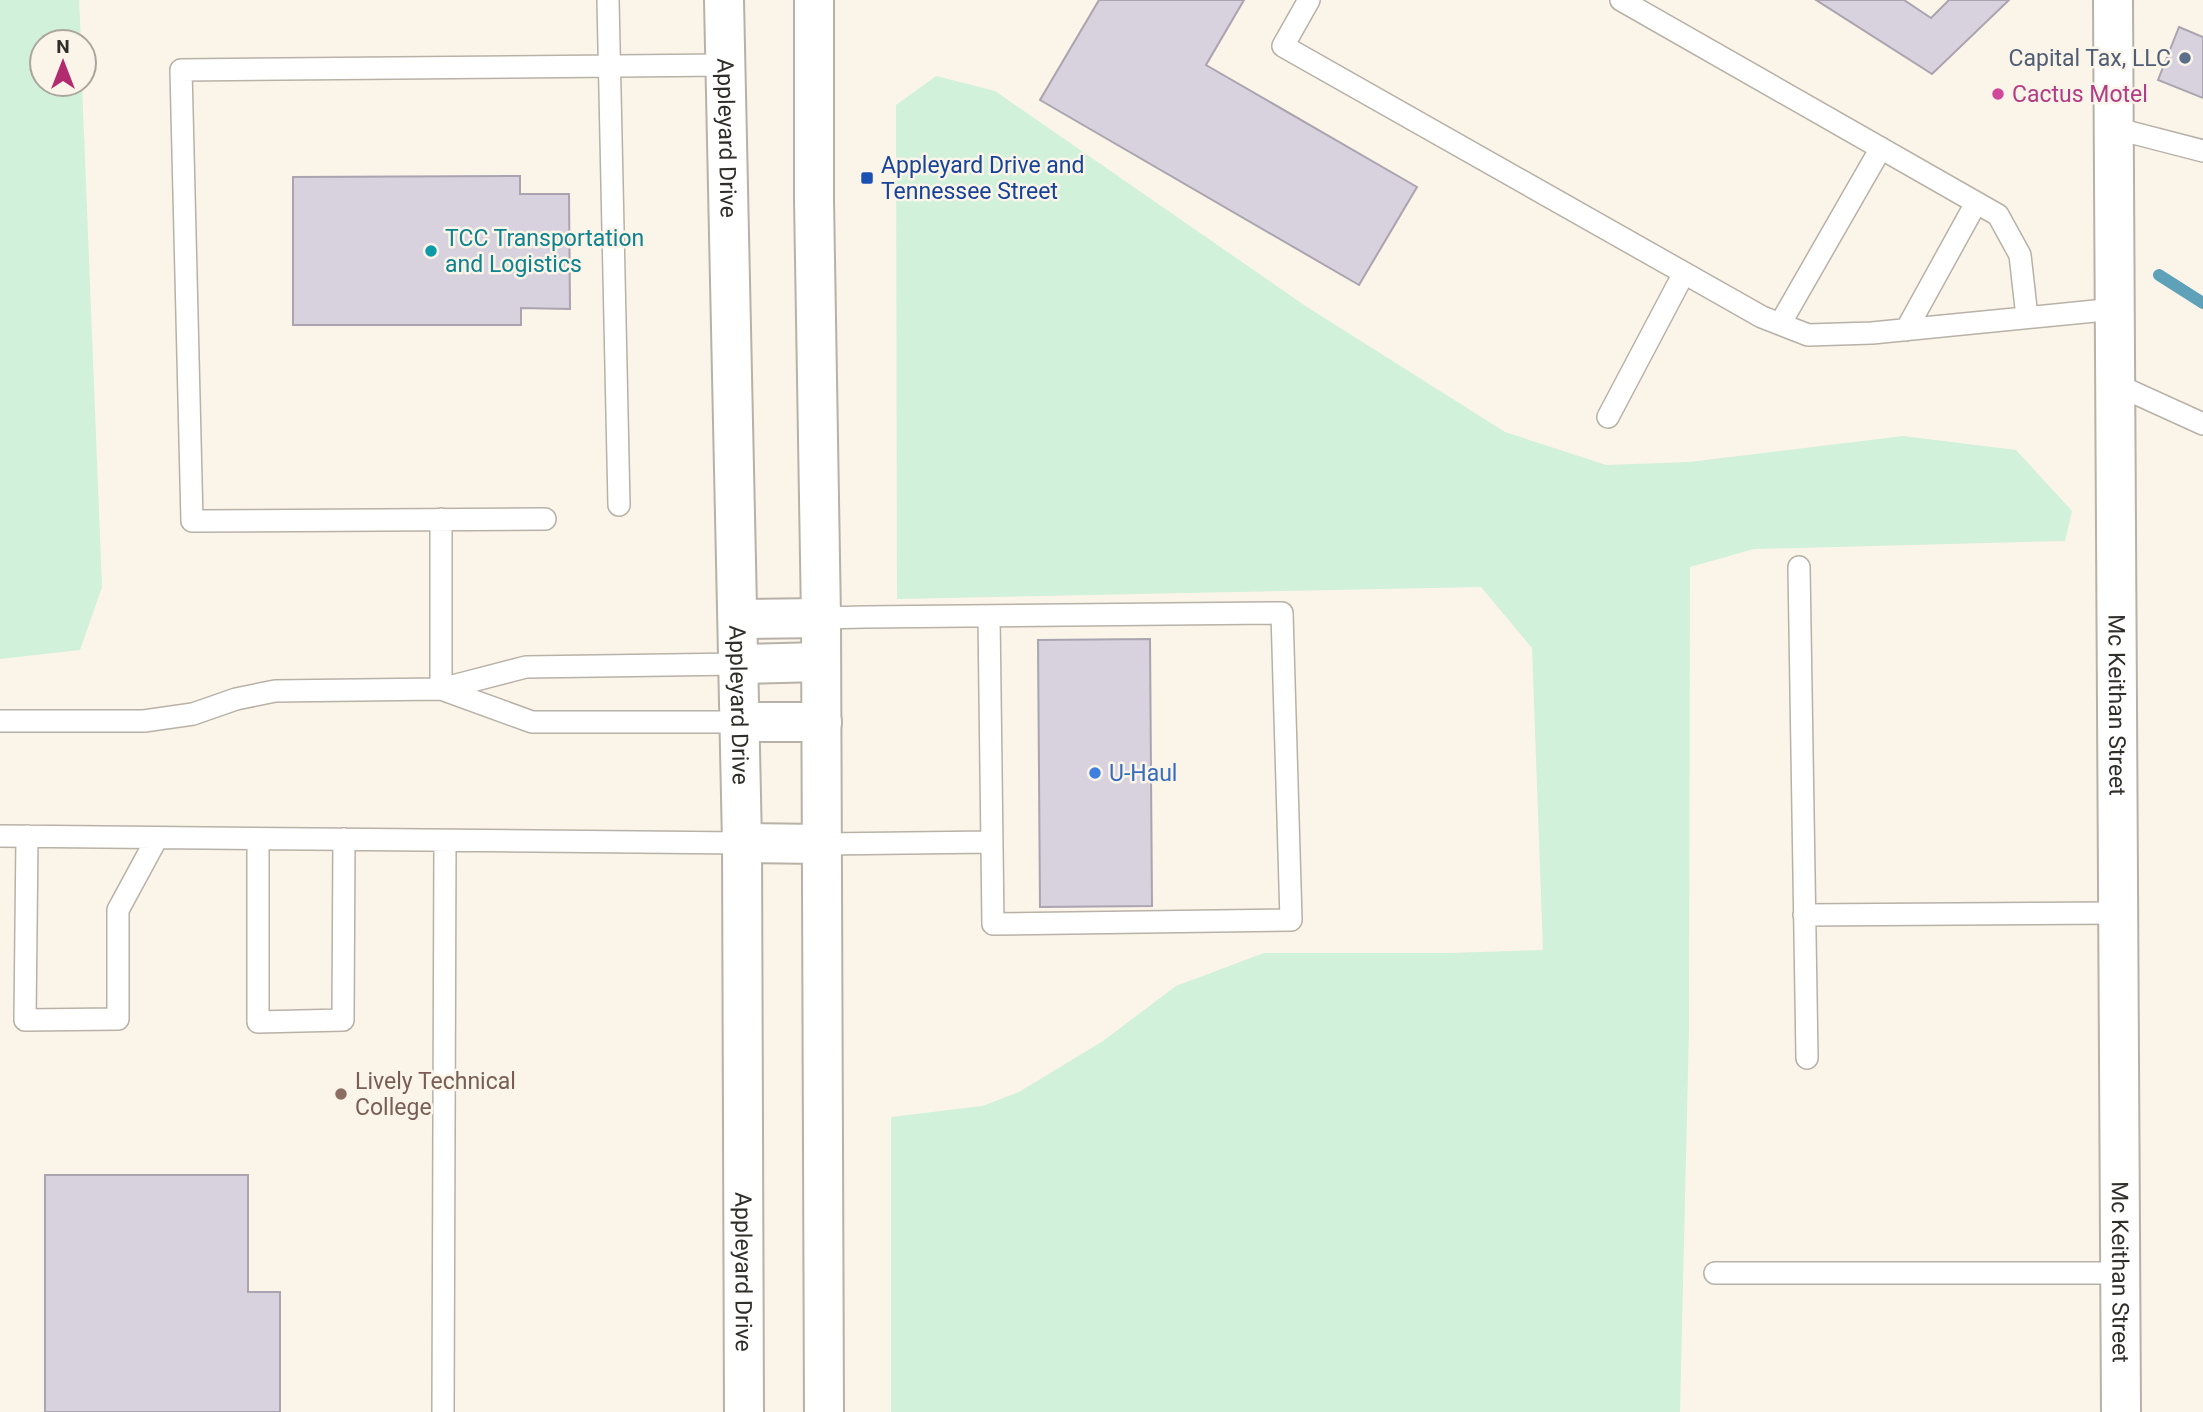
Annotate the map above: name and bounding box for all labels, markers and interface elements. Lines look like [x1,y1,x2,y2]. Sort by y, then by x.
north arrow [28,28,98,98]
text: N [56,35,70,58]
place label: Capital Tax, LLC [2009,45,2171,72]
marker: Capital Tax, LLC [2177,50,2193,66]
street label: Appleyard Drive [712,58,742,218]
place label: Cactus Motel [2012,81,2148,108]
marker: Cactus Motel [1990,86,2006,102]
place label: Appleyard Drive and Tennessee Street [881,152,1085,205]
marker: Appleyard Drive and Tennessee Street [859,170,875,186]
place label: TCC Transportation and Logistics [445,225,644,278]
marker: TCC Transportation and Logistics [423,243,439,259]
street label: Mc Keithan Street [2103,614,2131,796]
street label: Appleyard Drive [724,625,754,785]
place label: U-Haul [1109,760,1177,787]
marker: U-Haul [1087,765,1103,781]
place label: Lively Technical College [355,1068,516,1121]
marker: Lively Technical College [333,1086,349,1102]
street label: Mc Keithan Street [2106,1181,2134,1363]
street label: Appleyard Drive [730,1192,757,1352]

